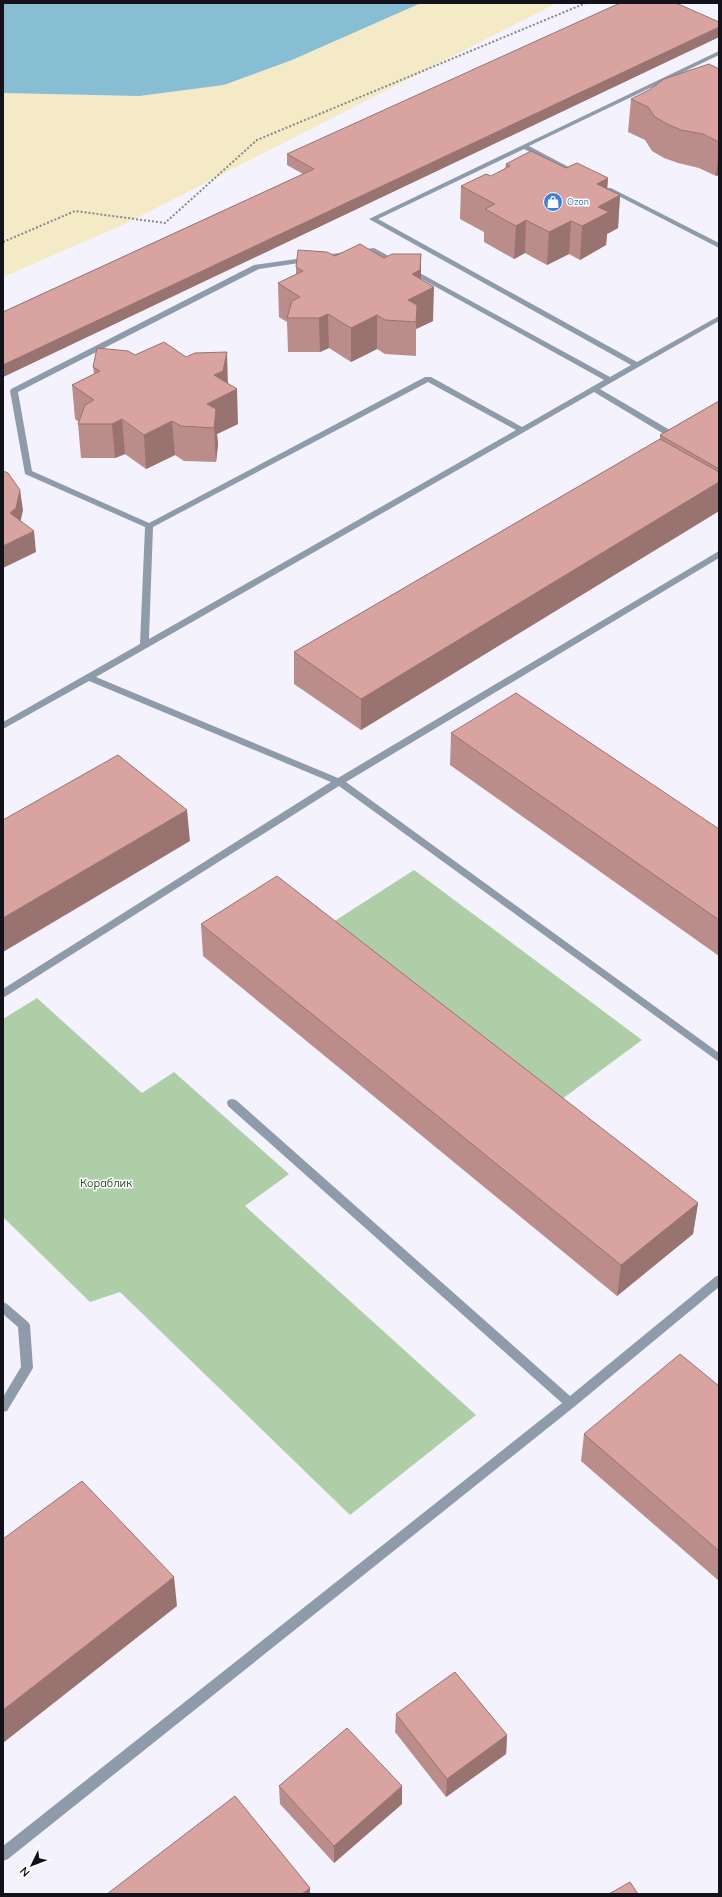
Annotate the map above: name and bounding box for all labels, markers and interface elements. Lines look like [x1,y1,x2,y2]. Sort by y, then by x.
shop icon: Ozon [542,191,564,213]
place label: Ozon [567,196,589,207]
park label: Кораблик [80,1176,132,1190]
north arrow [12,1845,52,1885]
text: N [17,1864,33,1880]

